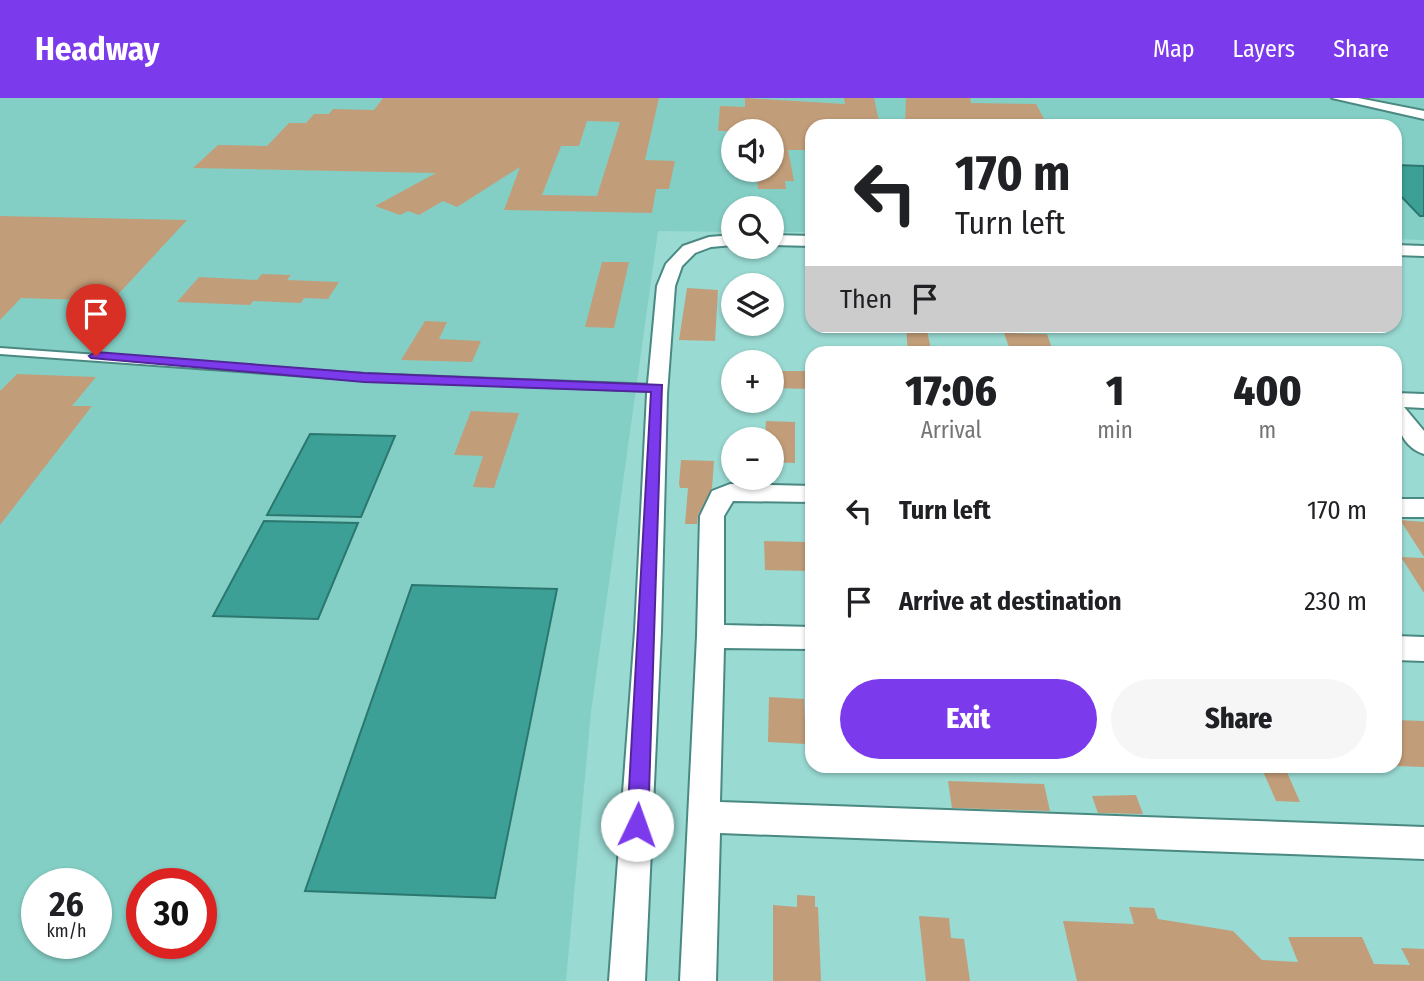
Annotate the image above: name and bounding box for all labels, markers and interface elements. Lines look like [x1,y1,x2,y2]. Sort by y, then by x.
text: Headway [35,29,159,69]
text: Map [1153,35,1195,63]
text: Layers [1233,35,1295,63]
text: Share [1333,35,1389,63]
map controls [721,119,784,490]
button: sound [721,119,784,182]
text: 170 m [955,144,1071,203]
icon: left [840,147,931,238]
button: search [721,196,784,259]
text: Turn left [955,204,1065,242]
button: layers [721,273,784,336]
icon: arrive [906,280,944,318]
pin [66,284,126,356]
text: Then [840,284,892,315]
icon: arrive [77,295,115,333]
button: + [721,350,784,413]
text: 17:06 [905,366,997,416]
text: 1 [1106,366,1124,416]
text: 400 [1233,366,1302,416]
text: Arrival [921,416,982,444]
text: min [1097,416,1133,444]
text: m [1259,416,1276,444]
button: − [721,427,784,490]
icon: left [840,492,878,530]
text: Turn left [899,495,991,526]
text: 170 m [1307,495,1367,526]
icon: arrive [840,583,878,621]
text: Arrive at destination [899,586,1122,617]
text: 230 m [1304,586,1367,617]
button: Exit [840,679,1097,759]
button: Share [1111,679,1367,759]
position arrow [600,788,674,862]
speed limit sign: 30 [126,868,217,959]
text: 26 [49,883,84,925]
text: km/h [46,920,87,942]

